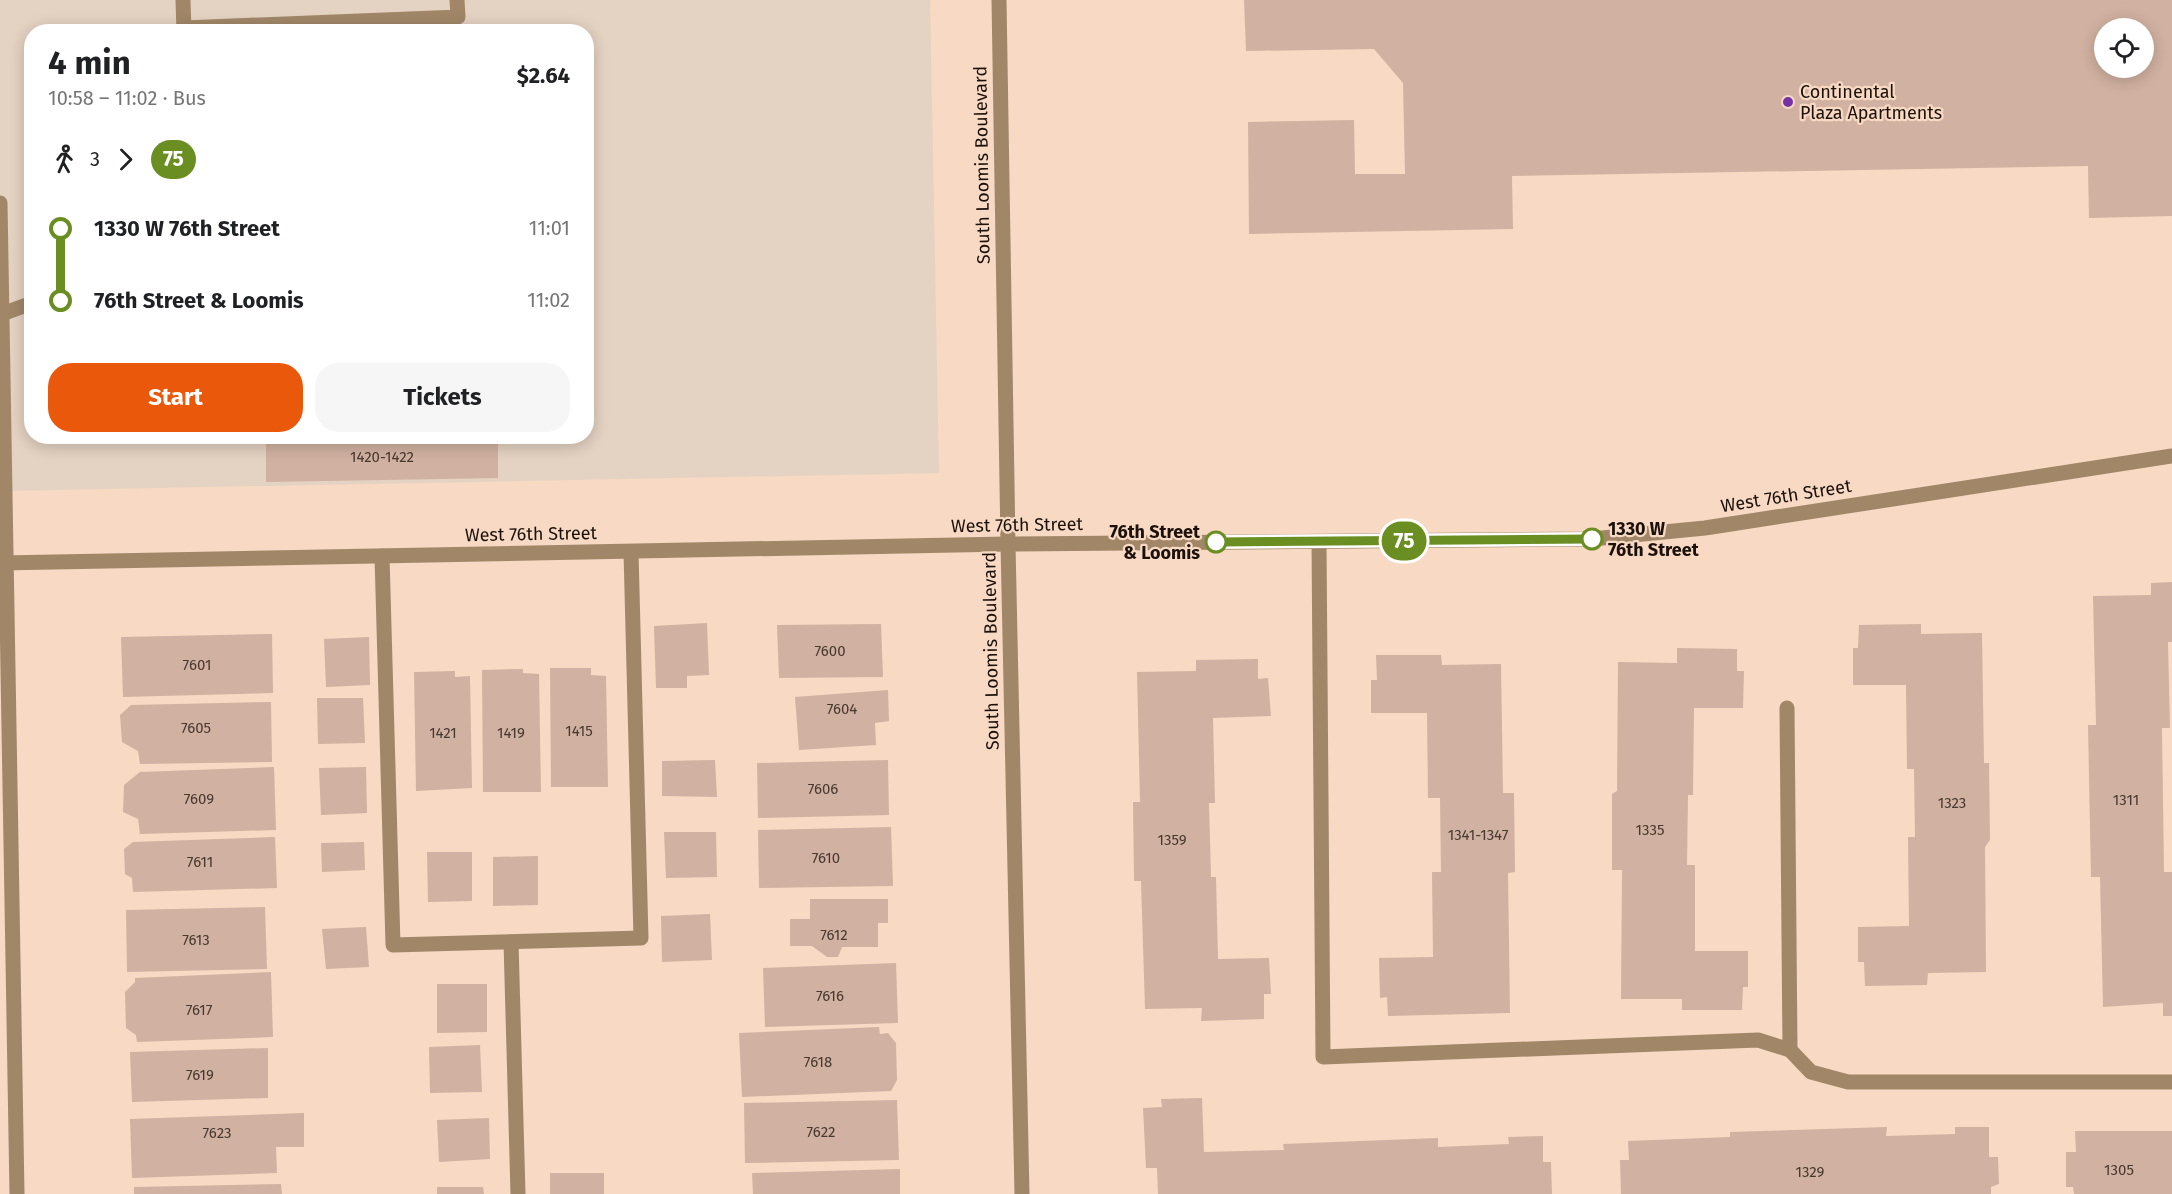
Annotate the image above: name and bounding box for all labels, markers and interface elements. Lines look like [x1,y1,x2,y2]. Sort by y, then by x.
map controls [2094,18,2154,78]
button: locate [2094,18,2154,78]
text: 4 min [48,43,131,83]
text: $2.64 [517,62,570,89]
street label: South Loomis Boulevard [969,66,995,264]
place label: Continental Plaza Apartments [1800,81,1942,124]
text: 10:58 – 11:02 · Bus [48,86,206,110]
marker: Continental Plaza Apartments [1781,95,1795,109]
icon: walk [48,143,81,176]
icon: forward [109,143,142,176]
text: 75 [163,146,184,172]
text: 3 [90,147,100,171]
text: 1330 W 76th Street [94,215,280,242]
text: 11:01 [529,216,570,240]
text: 76th Street & Loomis [94,287,304,314]
text: 11:02 [527,288,570,312]
button: Start [48,363,303,432]
button: Tickets [315,363,570,432]
house number: 1420-1422 [350,448,414,466]
street label: West 76th Street [1719,475,1853,517]
street label: West 76th Street [951,513,1084,537]
place label: 1330 W 76th Street [1608,518,1700,561]
place label: 76th Street & Loomis [1109,521,1201,564]
street label: West 76th Street [465,522,598,546]
line badge: 75 [1377,522,1431,560]
text: 75 [1394,528,1414,554]
marker: 1330 W 76th Street [1581,528,1603,550]
marker: 76th Street & Loomis [1205,531,1227,553]
street label: South Loomis Boulevard [978,552,1004,750]
house number: 7600 [814,642,846,660]
house number: 7601 [183,656,211,674]
house number: 7604 [827,700,857,718]
house number: 7605 [181,719,211,737]
house number: 1415 [565,722,593,740]
house number: 1421 [429,724,457,742]
house number: 1419 [497,724,525,742]
house number: 7606 [808,780,838,798]
house number: 7609 [184,790,214,808]
house number: 1311 [2113,791,2139,809]
house number: 1323 [1938,794,1966,812]
house number: 1335 [1636,821,1664,839]
house number: 1341-1347 [1448,826,1509,844]
house number: 1359 [1157,831,1187,849]
house number: 7610 [812,849,840,867]
house number: 7611 [187,853,213,871]
house number: 7612 [820,926,848,944]
house number: 7613 [182,931,210,949]
house number: 7616 [816,987,844,1005]
house number: 7617 [186,1001,213,1019]
house number: 7618 [804,1053,832,1071]
house number: 7619 [186,1066,214,1084]
house number: 7622 [807,1123,835,1141]
house number: 7623 [203,1124,231,1142]
house number: 1305 [2104,1161,2134,1179]
house number: 1329 [1796,1163,1825,1181]

